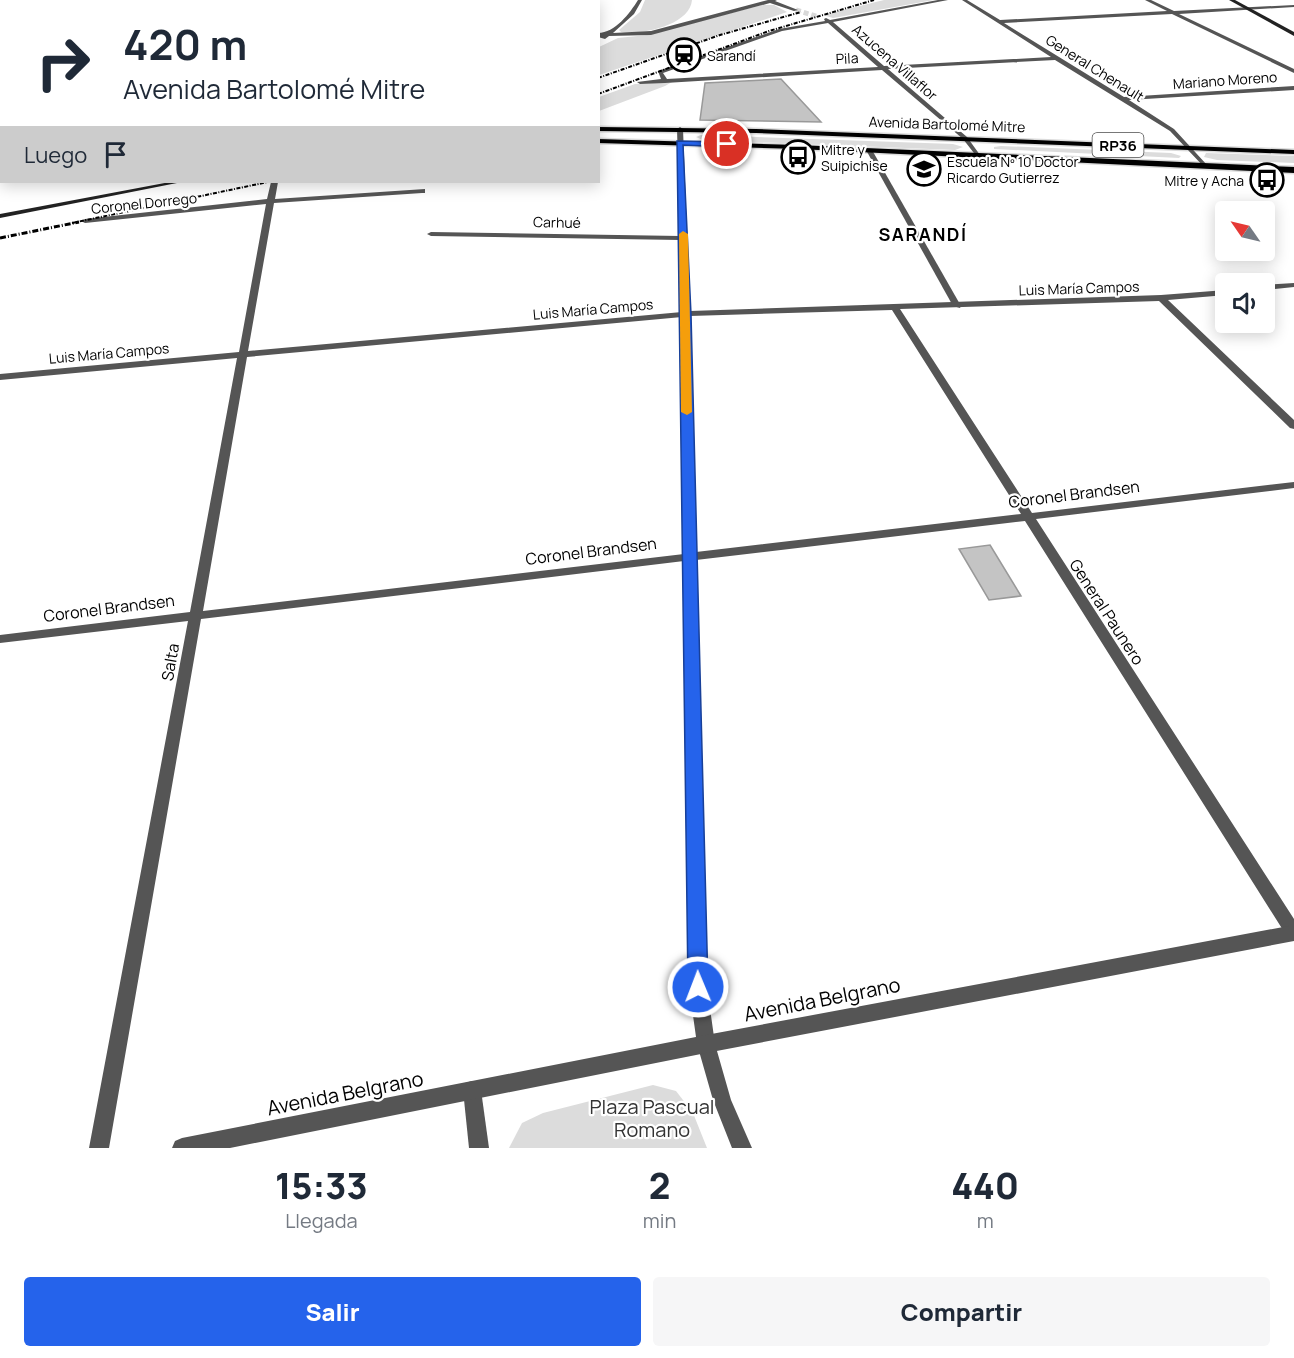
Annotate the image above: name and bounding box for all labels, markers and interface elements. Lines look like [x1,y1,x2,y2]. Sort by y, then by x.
text: 420 m [123,15,247,73]
street label: Azucena Villaflor [848,20,942,104]
icon: right [24,24,102,102]
street label: General Chenault [1042,30,1148,106]
station icon: Sarandí [666,37,702,73]
place label: Sarandí [707,46,756,65]
street label: Pila [835,48,859,68]
street label: Mariano Moreno [1172,67,1278,93]
text: Avenida Bartolomé Mitre [123,70,425,107]
street label: Avenida Bartolomé Mitre [868,112,1026,136]
pin [701,118,752,169]
icon: arrive [710,127,743,160]
road number: RP36 [1092,133,1144,157]
icon: arrive [99,138,132,171]
bus stop icon: Mitre y Suipichise [780,139,816,175]
text: Luego [24,140,87,170]
place label: Mitre y Suipichise [821,140,888,175]
school or university icon: Escuela Nº 10 Doctor Ricardo Gutierrez [906,151,942,187]
place label: Escuela Nº 10 Doctor Ricardo Gutierrez [947,152,1079,187]
bus stop icon: Mitre y Acha [1249,162,1285,198]
place label: Mitre y Acha [1165,171,1244,190]
street label: Coronel Dorrego [90,188,198,218]
north arrow [1215,201,1275,261]
map controls [1215,201,1275,333]
street label: Carhué [533,212,581,232]
district label: SARANDÍ [879,222,967,246]
button: sound [1215,273,1275,333]
street label: Luis María Campos [1018,276,1140,300]
street label: Luis María Campos [532,294,654,324]
street label: Luis María Campos [48,338,170,368]
street label: Coronel Brandsen [1007,475,1141,513]
street label: Coronel Brandsen [524,532,658,570]
street label: General Paunero [1065,555,1149,669]
street label: Coronel Brandsen [42,589,176,627]
street label: Salta [156,641,184,683]
position arrow [666,955,730,1019]
street label: Avenida Belgrano [742,971,903,1027]
street label: Avenida Belgrano [265,1065,426,1121]
park label: Plaza Pascual Romano [590,1093,714,1143]
text: 15:33 [275,1161,368,1210]
text: 2 [649,1161,670,1210]
text: 440 [951,1161,1019,1210]
text: Llegada [285,1207,358,1234]
text: min [643,1207,676,1234]
text: m [977,1207,994,1234]
button: Salir [24,1277,641,1346]
button: Compartir [653,1277,1270,1346]

